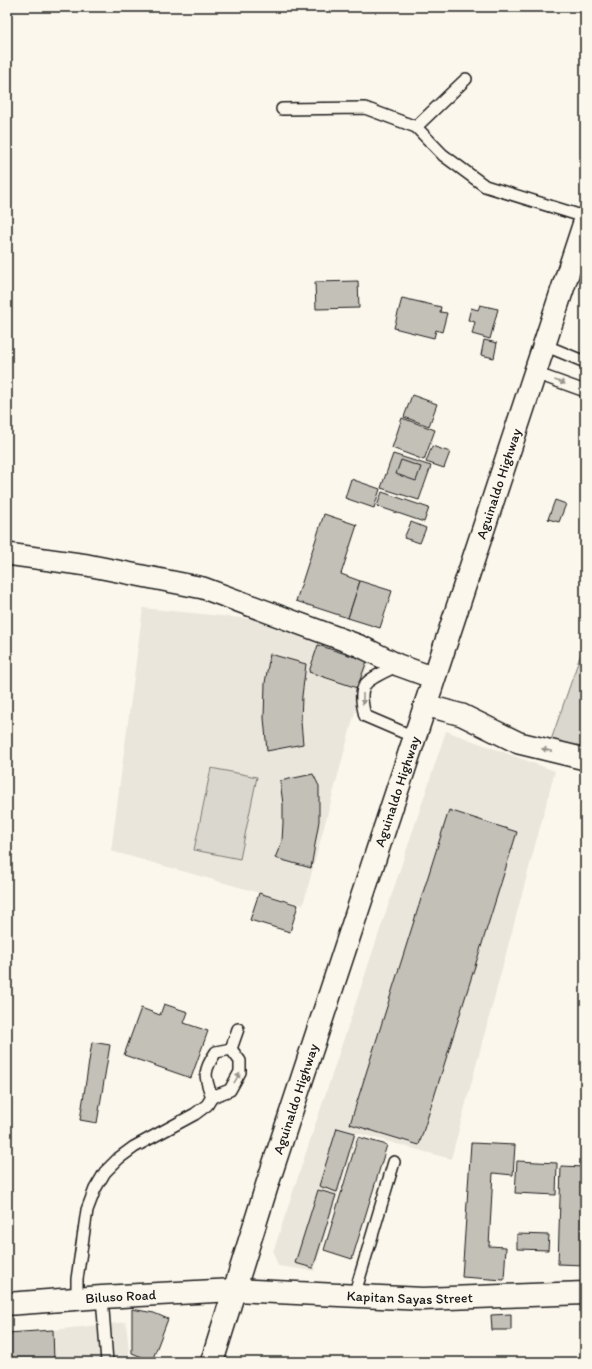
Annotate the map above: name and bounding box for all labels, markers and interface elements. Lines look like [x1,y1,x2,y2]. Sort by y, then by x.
one-way arrow [554,379,566,385]
street label: Aguinaldo Highway [473,426,525,541]
one-way arrow [360,693,366,706]
street label: Aguinaldo Highway [371,733,424,849]
one-way arrow [541,747,553,753]
street label: Aguinaldo Highway [270,1041,322,1157]
one-way arrow [233,1072,240,1084]
street label: Biluso Road [85,1286,157,1307]
street label: Kapitan Sayas Street [346,1287,473,1308]

